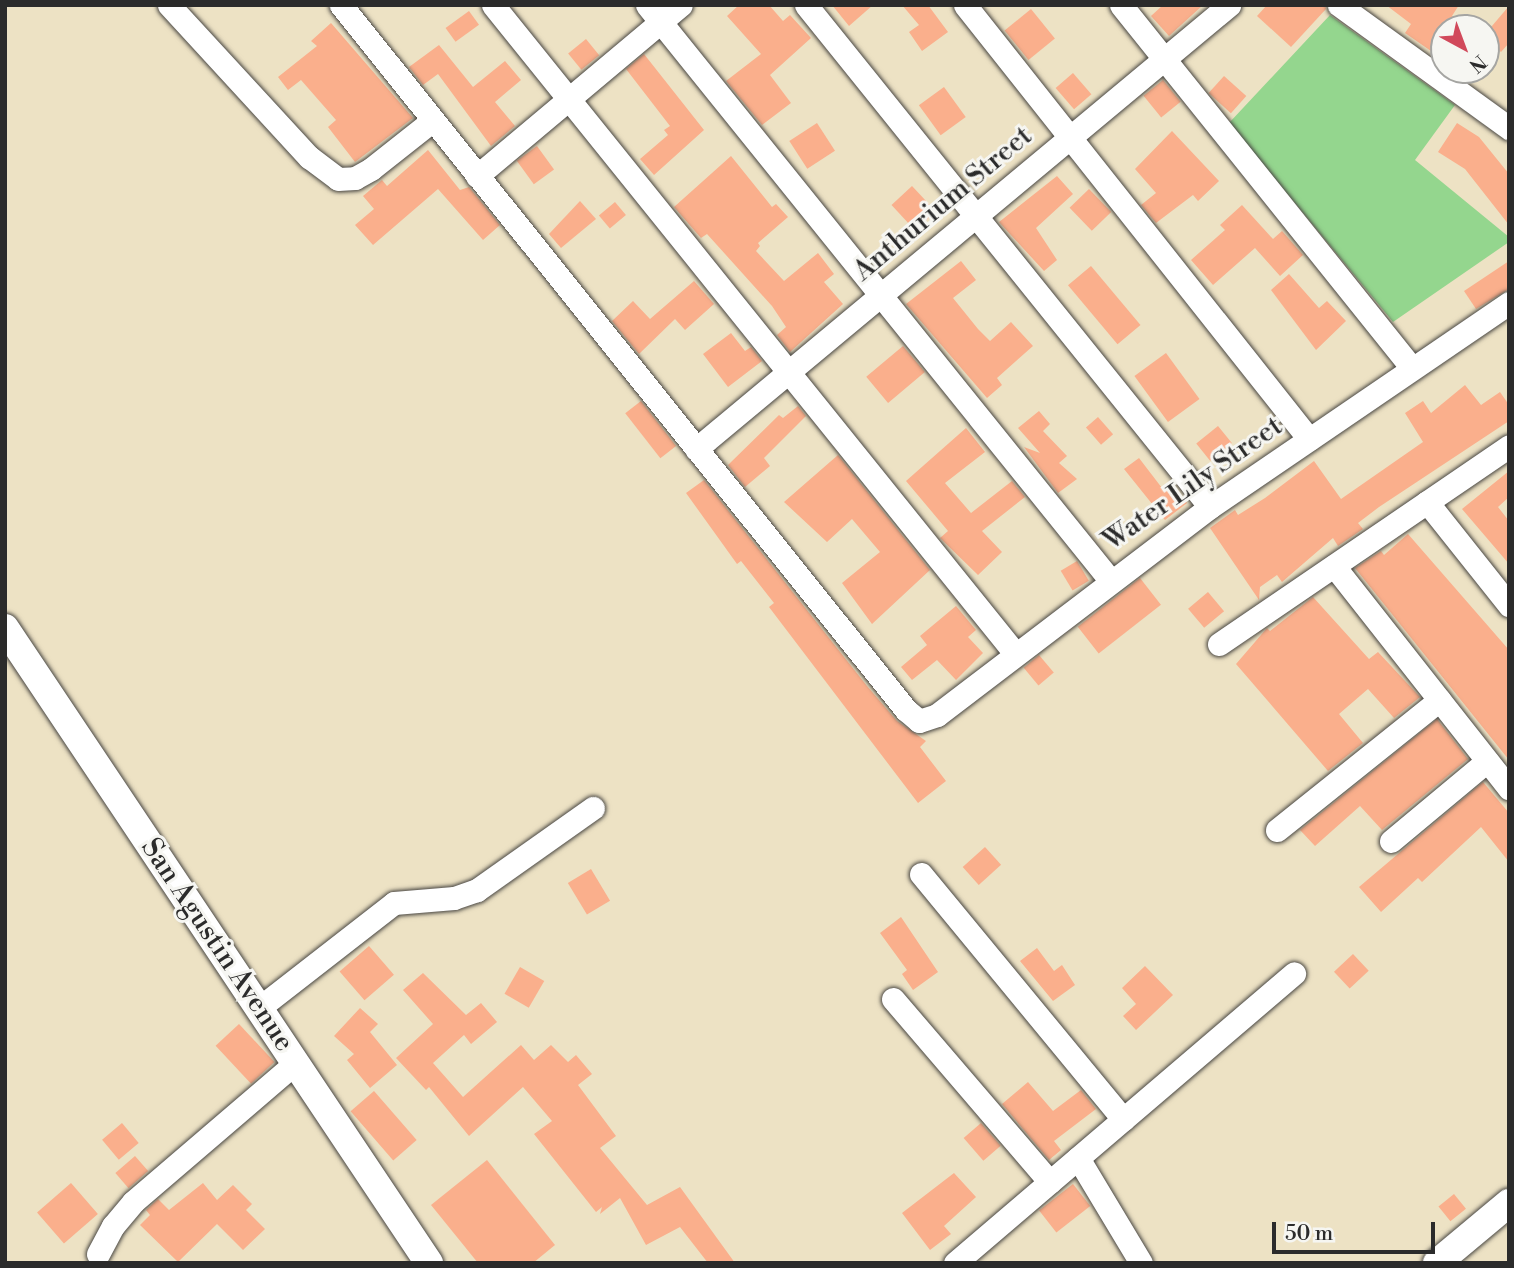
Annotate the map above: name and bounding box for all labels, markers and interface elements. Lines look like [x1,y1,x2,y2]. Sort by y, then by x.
north arrow [1430,14,1500,84]
text: N [1464,49,1491,77]
street label: Anthurium Street [847,119,1039,289]
street label: Water Lily Street [1097,410,1289,558]
street label: San Agustin Avenue [133,832,301,1058]
scale bar [1276,1208,1439,1252]
text: 50 m [1285,1221,1333,1247]

